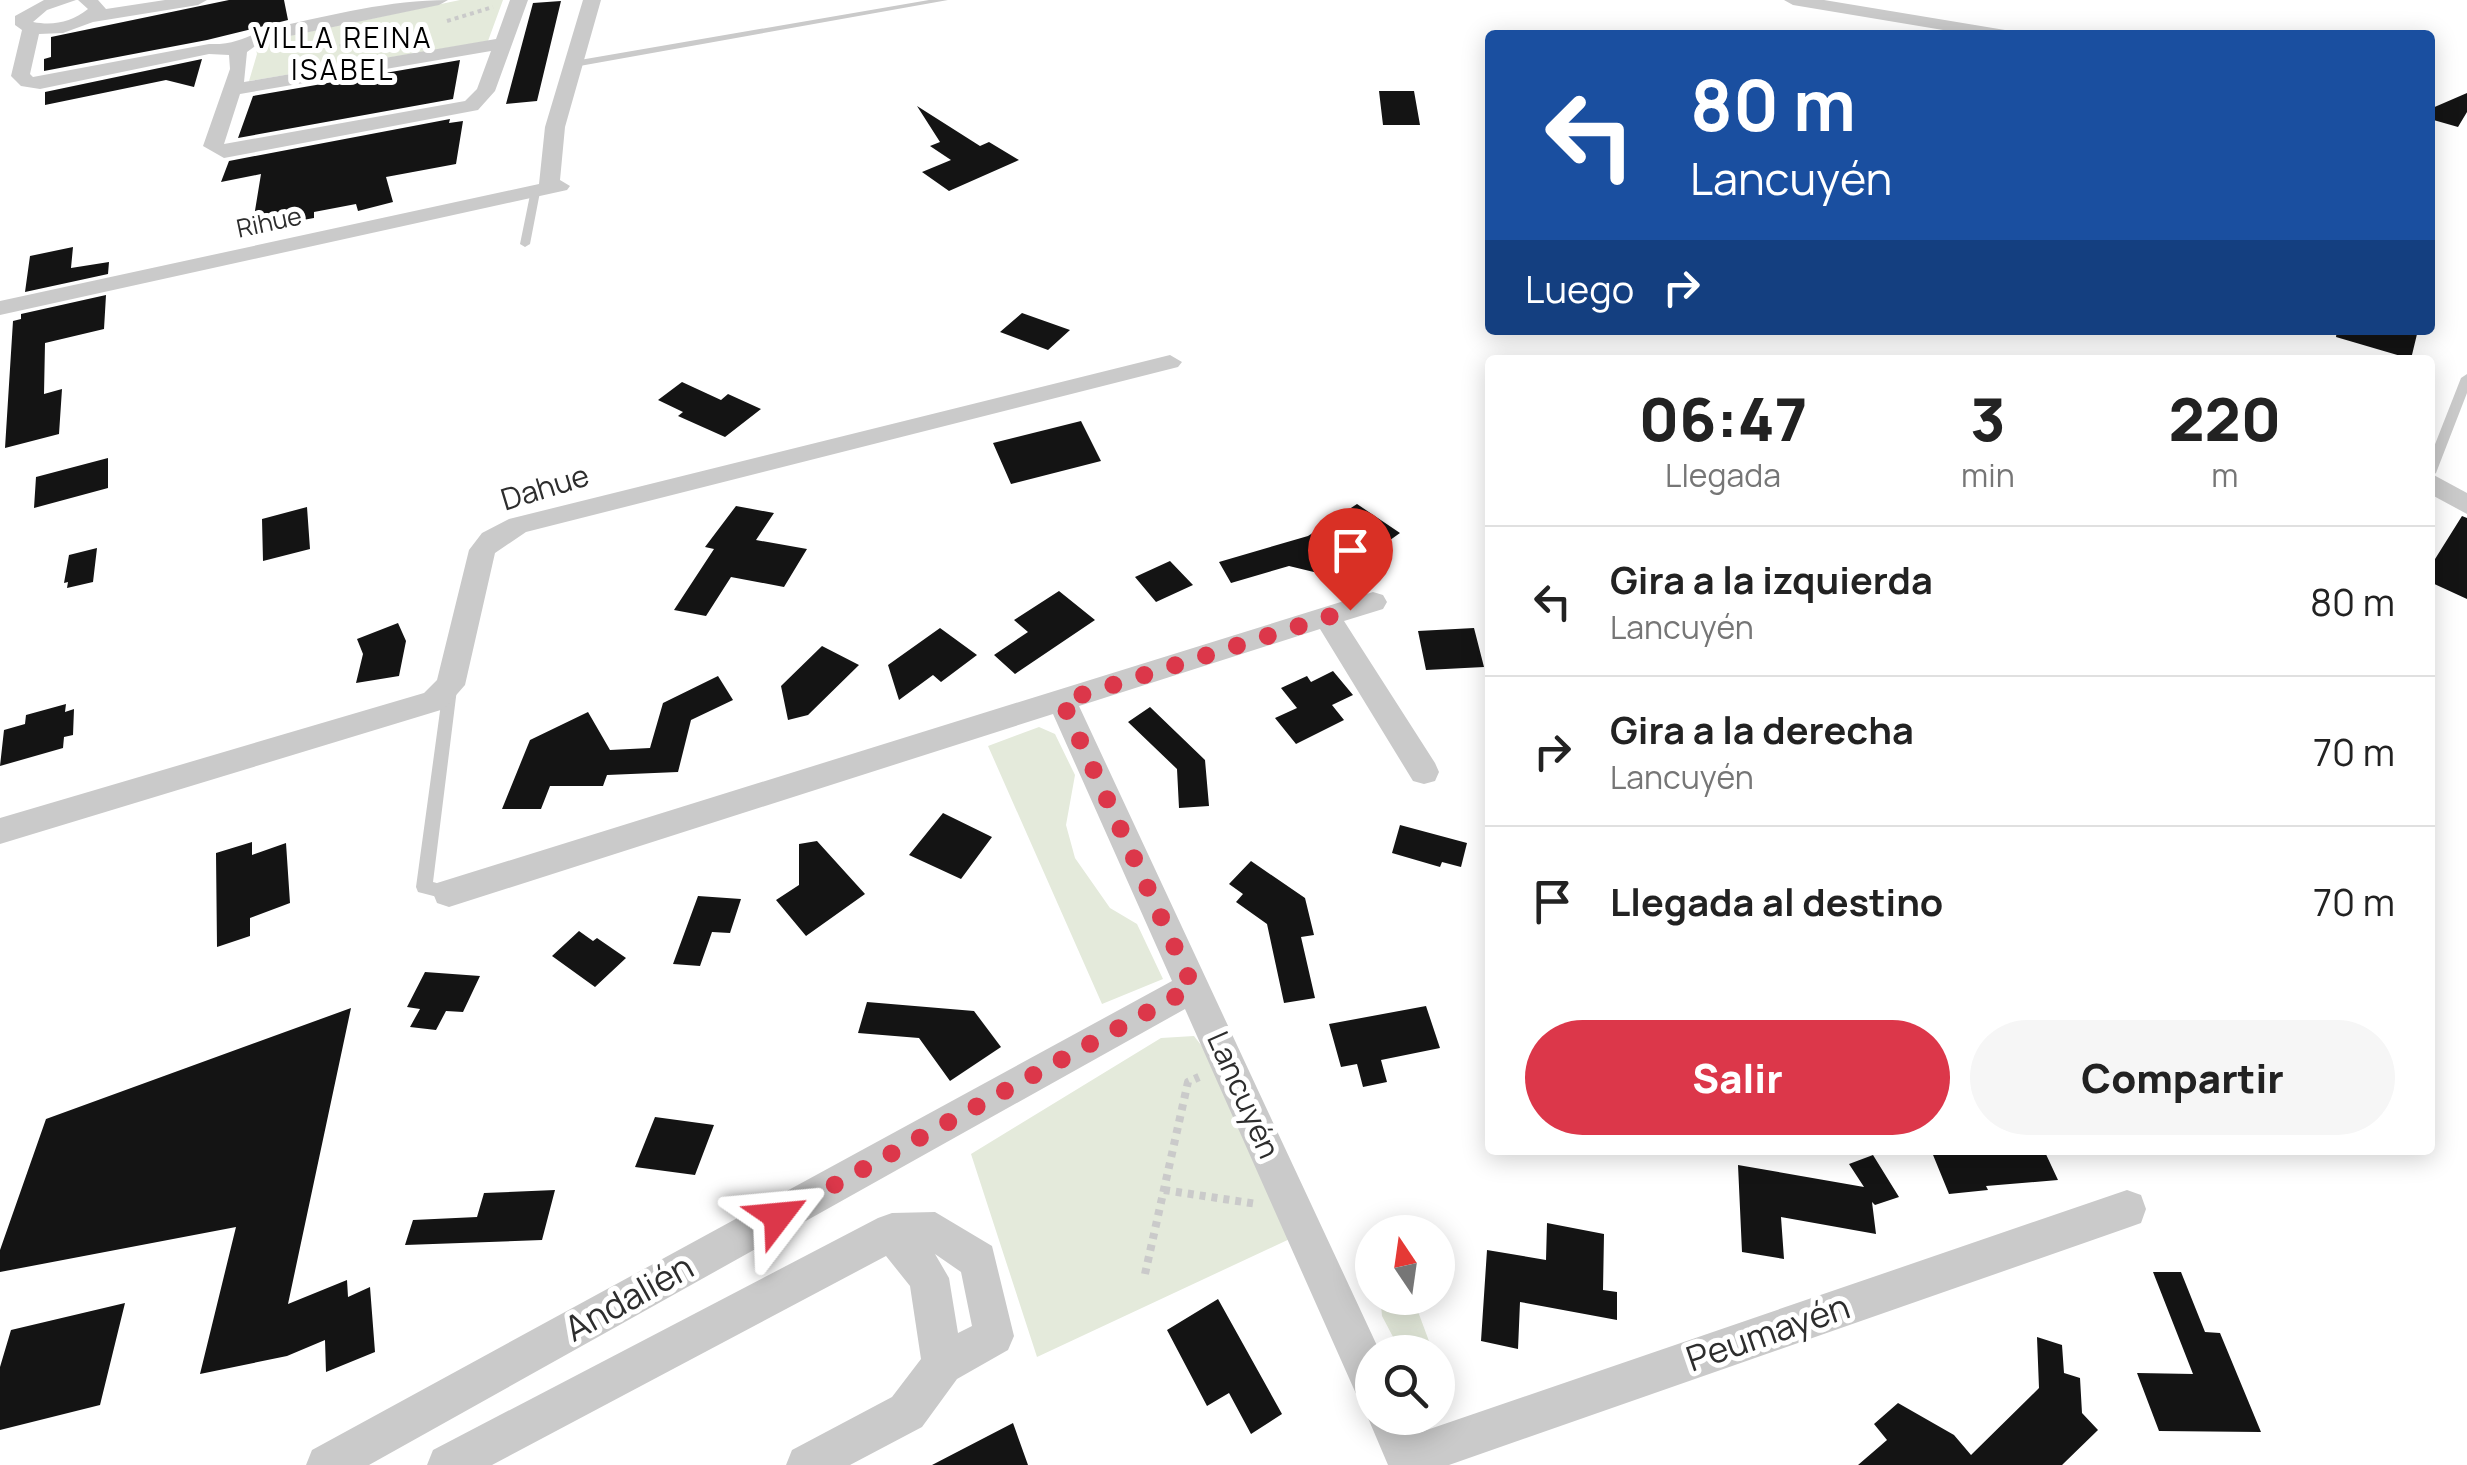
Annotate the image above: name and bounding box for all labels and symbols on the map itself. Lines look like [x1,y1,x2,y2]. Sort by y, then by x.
district label: VILLA REINA ISABEL [253,18,433,88]
street label: Rihue [233,198,305,245]
street label: Dahue [496,454,594,519]
pin [1308,508,1393,611]
street label: Lancuyén [1198,1024,1291,1164]
position arrow [726,1164,830,1268]
north arrow [1355,1215,1455,1315]
street label: Andalién [556,1242,701,1352]
street label: Peumayén [1680,1282,1856,1382]

